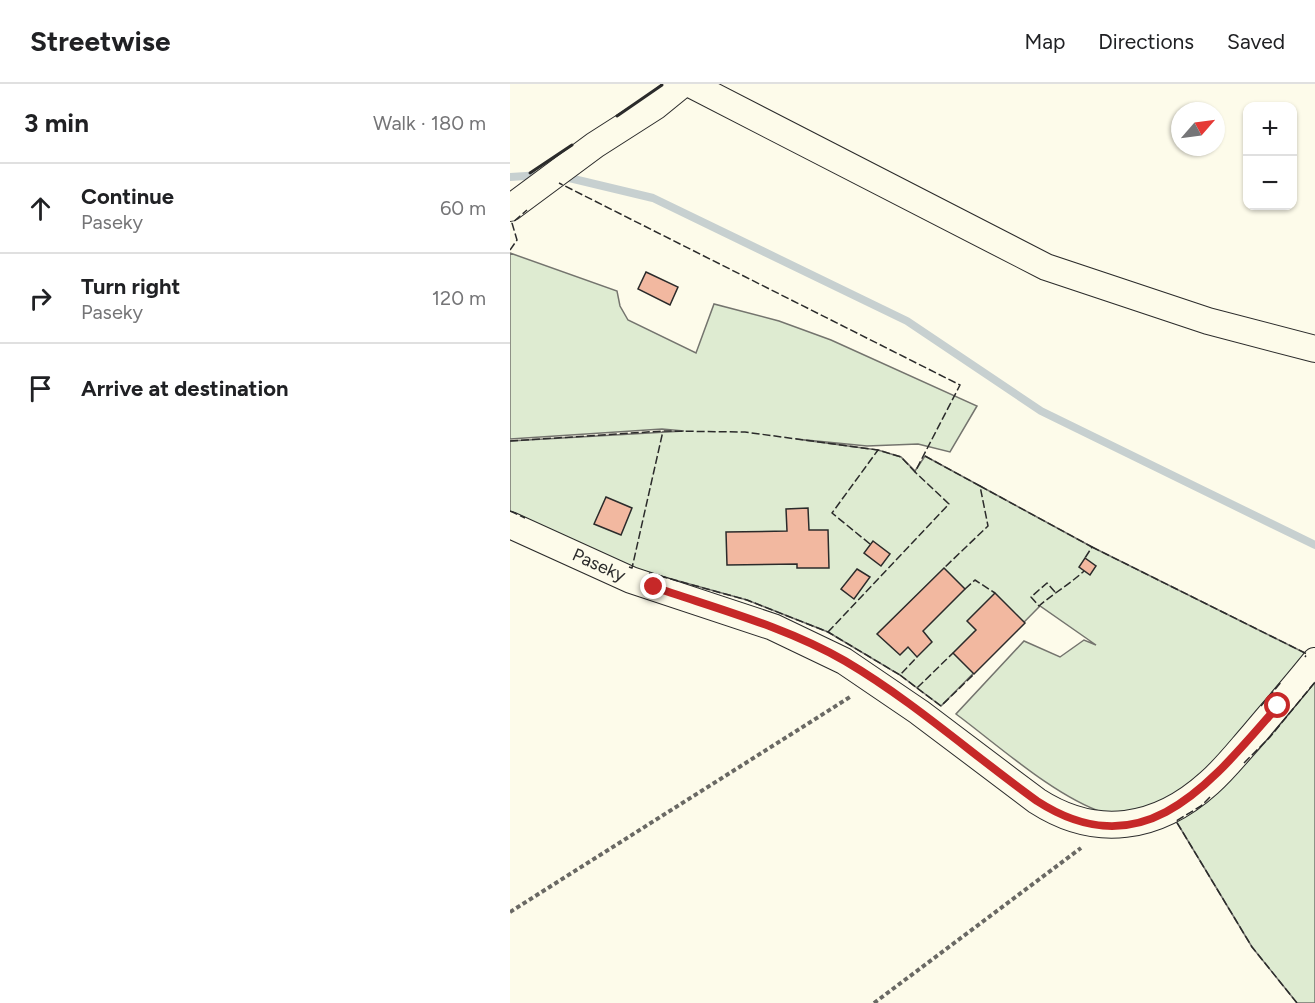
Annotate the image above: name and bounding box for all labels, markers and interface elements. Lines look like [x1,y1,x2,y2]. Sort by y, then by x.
text: Streetwise [30,24,170,58]
text: Map [1024,29,1065,54]
text: Directions [1098,29,1194,54]
text: Saved [1227,29,1285,54]
north arrow [1171,102,1225,156]
map controls [1243,102,1297,210]
button: + [1243,102,1297,156]
text: 3 min [24,107,89,139]
text: Walk · 180 m [373,111,486,135]
button: − [1243,156,1297,210]
text: Continue [81,183,174,210]
icon: ahead [24,192,57,225]
text: 60 m [440,196,486,220]
text: Paseky [81,210,143,234]
text: Turn right [81,273,180,300]
icon: right [24,282,57,315]
text: 120 m [432,286,486,310]
text: Paseky [81,300,143,324]
icon: arrive [24,372,57,405]
text: Arrive at destination [81,375,289,402]
street label: Paseky [569,544,629,587]
route end [640,573,666,599]
route start [1264,692,1290,718]

